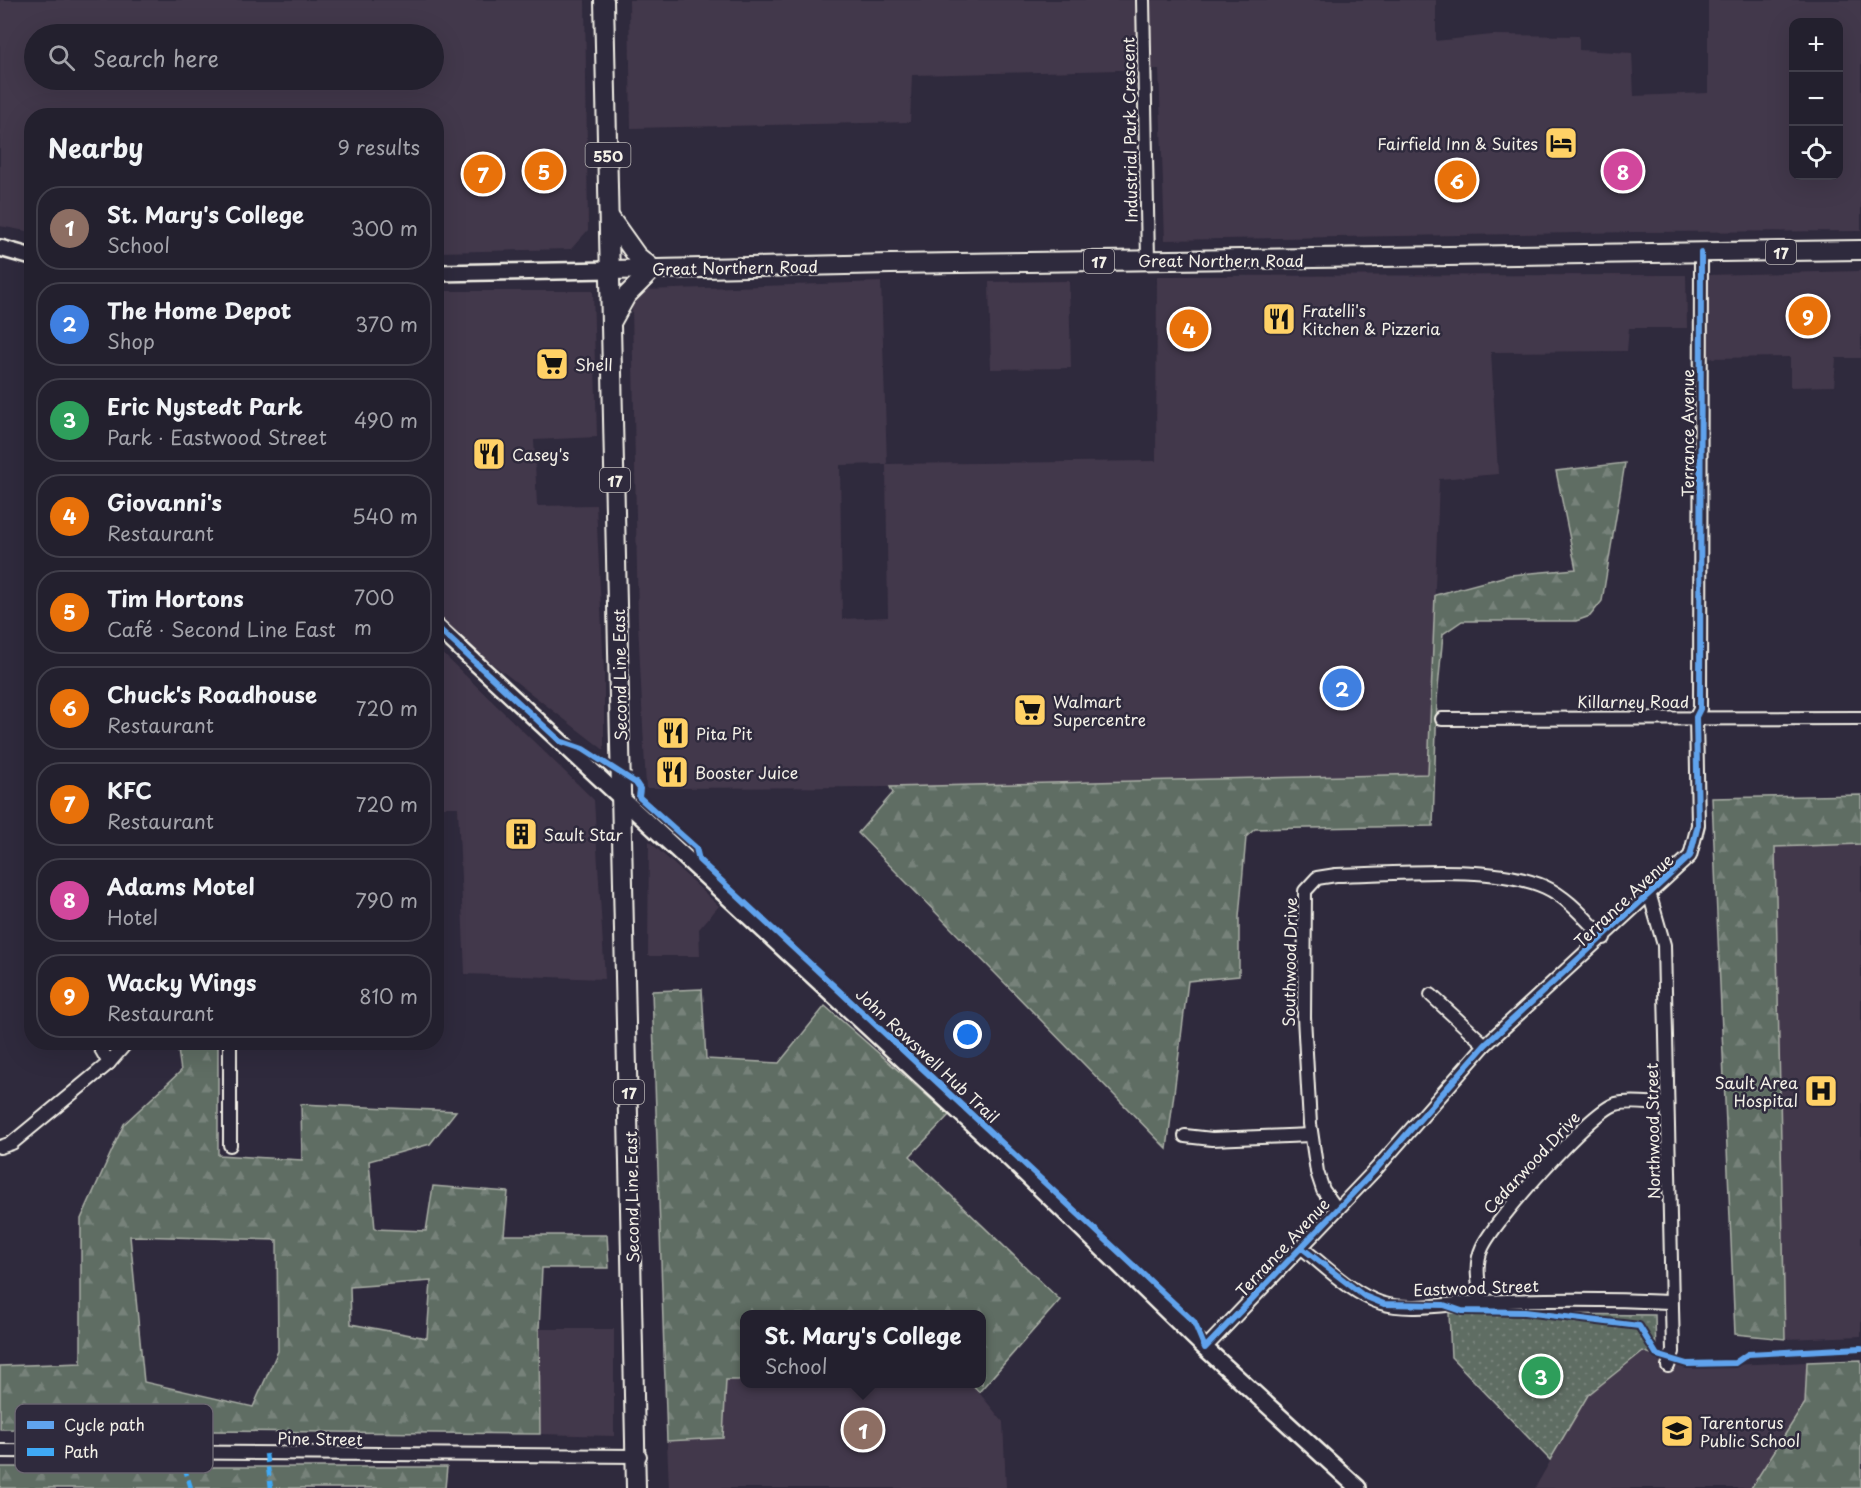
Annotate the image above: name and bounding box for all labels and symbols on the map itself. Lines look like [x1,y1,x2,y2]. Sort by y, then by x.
street label: Industrial Park Crescent [1115,36,1143,223]
hotel icon: Fairfield Inn & Suites [1543,125,1579,161]
place label: Fairfield Inn & Suites [1377,131,1538,155]
road number: 550 [586,143,630,167]
pin: 5 [524,148,564,194]
pin: 8 [1604,148,1642,194]
pin: 7 [464,152,502,196]
pin: 6 [1438,158,1476,202]
road number: 17 [1766,240,1796,264]
street label: Great Northern Road [1138,248,1304,272]
road number: 17 [1084,249,1114,273]
street label: Great Northern Road [652,254,818,280]
pin: 9 [1788,294,1828,338]
place label: Fratelli's Kitchen & Pizzeria [1302,298,1440,340]
restaurant icon: Fratelli's Kitchen & Pizzeria [1261,301,1297,337]
pin: 4 [1170,306,1208,352]
supermarket icon: Shell [534,346,570,382]
place label: Shell [575,352,613,376]
street label: Terrance Avenue [1675,369,1699,497]
restaurant icon: Casey's [471,436,507,472]
place label: Casey's [512,442,569,466]
road number: 17 [600,468,630,492]
street label: Second Line East [606,609,632,741]
pin: 2 [1322,666,1362,710]
place label: Walmart Supercentre [1053,689,1146,731]
street label: Killarney Road [1577,689,1689,713]
supermarket icon: Walmart Supercentre [1012,692,1048,728]
restaurant icon: Pita Pit [655,715,691,751]
place label: Pita Pit [696,721,753,745]
restaurant icon: Booster Juice [654,754,690,790]
place label: Booster Juice [695,760,798,784]
building icon: Sault Star [503,816,539,852]
place label: Sault Star [544,822,624,846]
street label: Terrance Avenue [1568,847,1678,952]
street label: Southwood Drive [1276,897,1302,1027]
street label: John Rowswell Hub Trail [851,982,1005,1128]
your location [953,1020,982,1049]
street label: Northwood Street [1639,1062,1665,1199]
place label: Sault Area Hospital [1715,1070,1798,1112]
hospital icon: Sault Area Hospital [1803,1073,1839,1109]
road number: 17 [614,1080,644,1104]
street label: Cedarwood Drive [1477,1105,1585,1219]
street label: Second Line East [618,1131,644,1263]
street label: Terrance Avenue [1230,1192,1335,1302]
street label: Eastwood Street [1413,1273,1540,1301]
pin: 3 [1522,1354,1560,1398]
legend [15,1404,213,1473]
pin: 1 [844,1408,882,1452]
place label: Tarentorus Public School [1700,1410,1800,1452]
text: Cycle path [64,1412,145,1436]
school or university icon: Tarentorus Public School [1659,1413,1695,1449]
street label: Pine Street [277,1425,363,1451]
text: Path [64,1439,99,1463]

